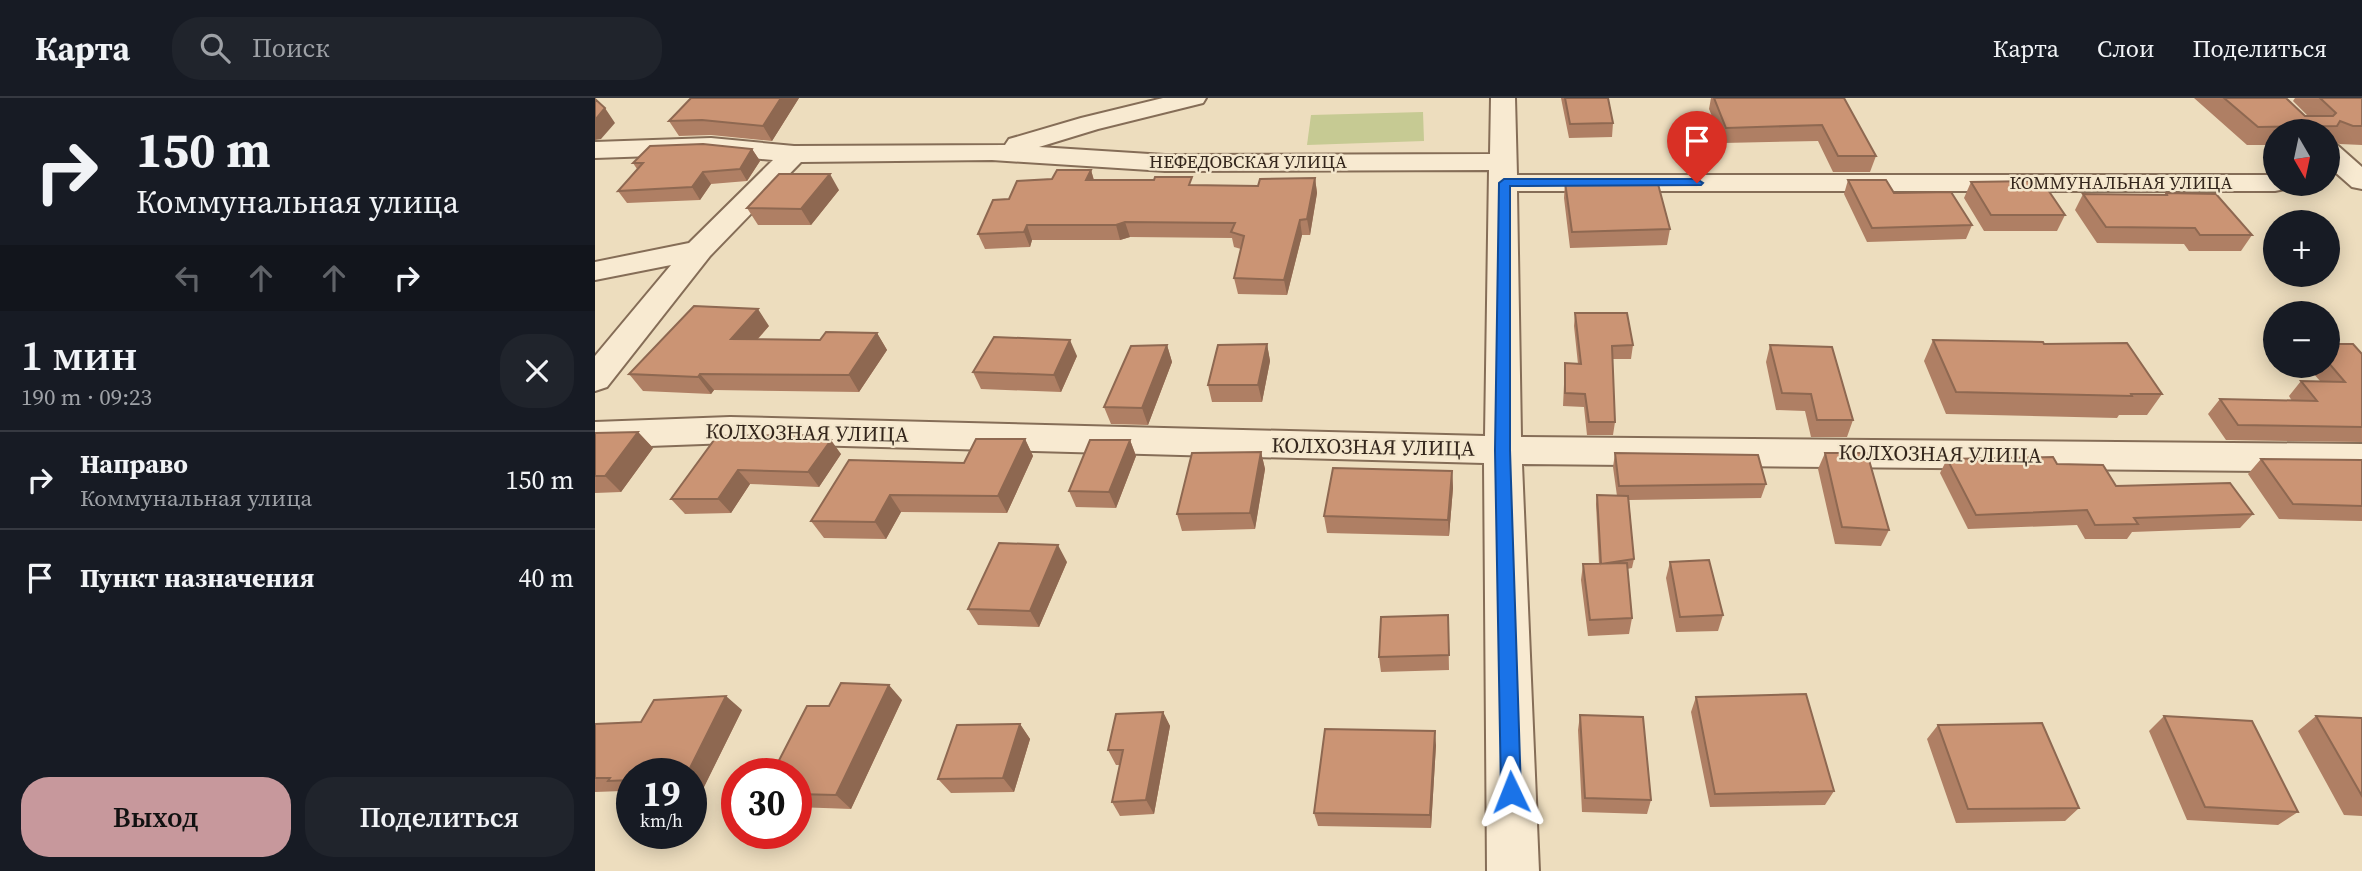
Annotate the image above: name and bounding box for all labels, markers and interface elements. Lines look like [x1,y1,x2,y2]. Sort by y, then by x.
search box [172,17,662,80]
text: Карта [35,26,130,71]
icon: search [196,29,234,67]
text: Поиск [252,30,330,66]
text: Карта [1993,32,2059,65]
text: Слои [2097,32,2154,65]
text: Поделиться [2192,32,2327,65]
pin [1667,111,1727,183]
text: 150 m [136,116,271,183]
north arrow [2263,119,2340,196]
map controls [2263,119,2340,378]
icon: arrive [1678,122,1716,160]
icon: right [21,126,112,217]
street label: НЕФЕДОВСКАЯ УЛИЦА [1149,149,1347,174]
street label: КОММУНАЛЬНАЯ УЛИЦА [2010,170,2232,195]
text: Коммунальная улица [136,180,459,224]
button: + [2263,210,2340,287]
icon: left [169,259,207,297]
icon: ahead [242,259,280,297]
icon: ahead [315,259,353,297]
icon: right [388,259,426,297]
button: − [2263,301,2340,378]
text: 1 мин [21,326,138,384]
button: close [500,334,574,408]
text: 190 m · 09:23 [21,381,152,413]
street label: КОЛХОЗНАЯ УЛИЦА [705,416,909,449]
street label: КОЛХОЗНАЯ УЛИЦА [1271,430,1475,463]
street label: КОЛХОЗНАЯ УЛИЦА [1838,437,2042,470]
text: Направо [80,446,188,482]
icon: right [21,461,59,499]
text: 150 m [506,462,574,498]
text: Коммунальная улица [80,482,312,514]
icon: arrive [21,559,59,597]
text: Пункт назначения [80,560,314,596]
text: 40 m [519,560,574,596]
position arrow [1474,755,1548,829]
speed limit sign: 30 [721,758,812,849]
text: 19 [643,770,680,818]
button: Выход [21,777,291,857]
button: Поделиться [305,777,574,857]
text: km/h [640,808,683,833]

